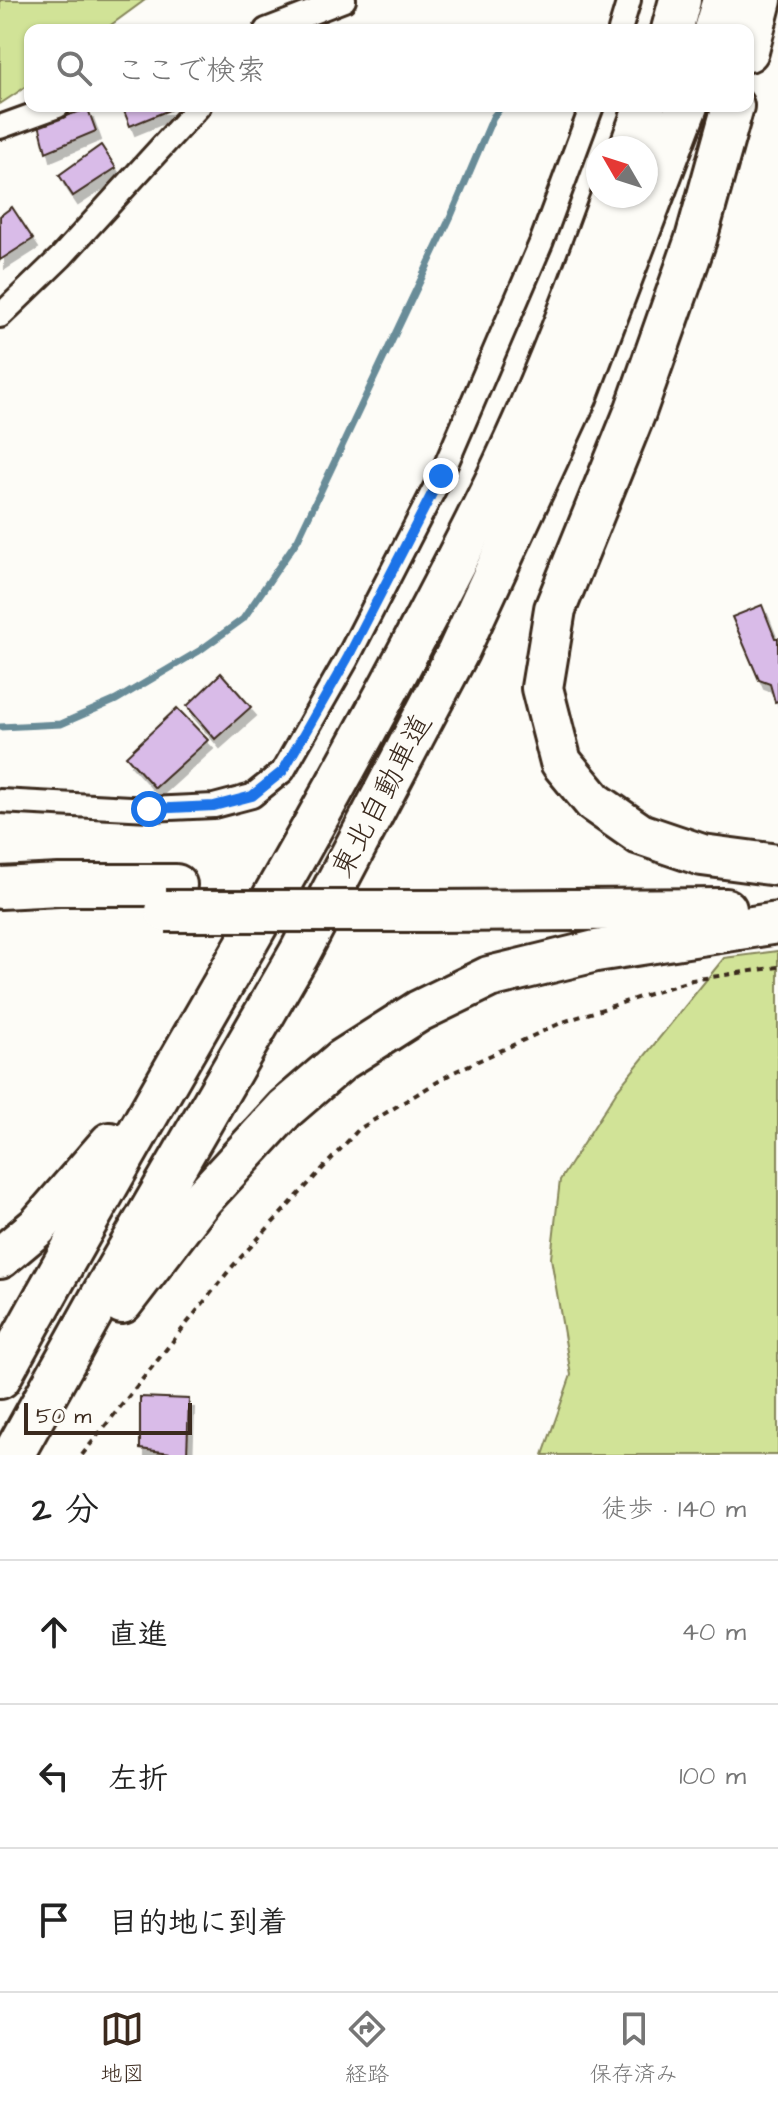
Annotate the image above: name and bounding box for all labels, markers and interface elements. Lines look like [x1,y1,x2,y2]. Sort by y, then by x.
search box [24,24,754,112]
icon: search [52,46,96,90]
text: ここで検索 [116,50,266,92]
north arrow [586,136,658,208]
route end [423,458,459,494]
street label: 東北自動車道 [321,707,443,885]
route start [131,791,167,827]
scale bar [24,1399,192,1435]
text: 50 m [36,1401,91,1432]
text: 2 分 [32,1486,99,1534]
text: 徒歩 · 140 m [601,1491,746,1527]
icon: ahead [32,1610,76,1654]
text: 直進 [108,1614,168,1656]
text: 40 m [681,1614,746,1650]
icon: left [32,1754,76,1798]
text: 左折 [108,1758,168,1800]
text: 100 m [679,1758,746,1794]
icon: arrive [32,1898,76,1942]
text: 目的地に到着 [108,1902,288,1944]
tab: 地図 [100,2007,144,2090]
tab: 経路 [345,2007,389,2090]
tab: 保存済み [590,2007,678,2090]

